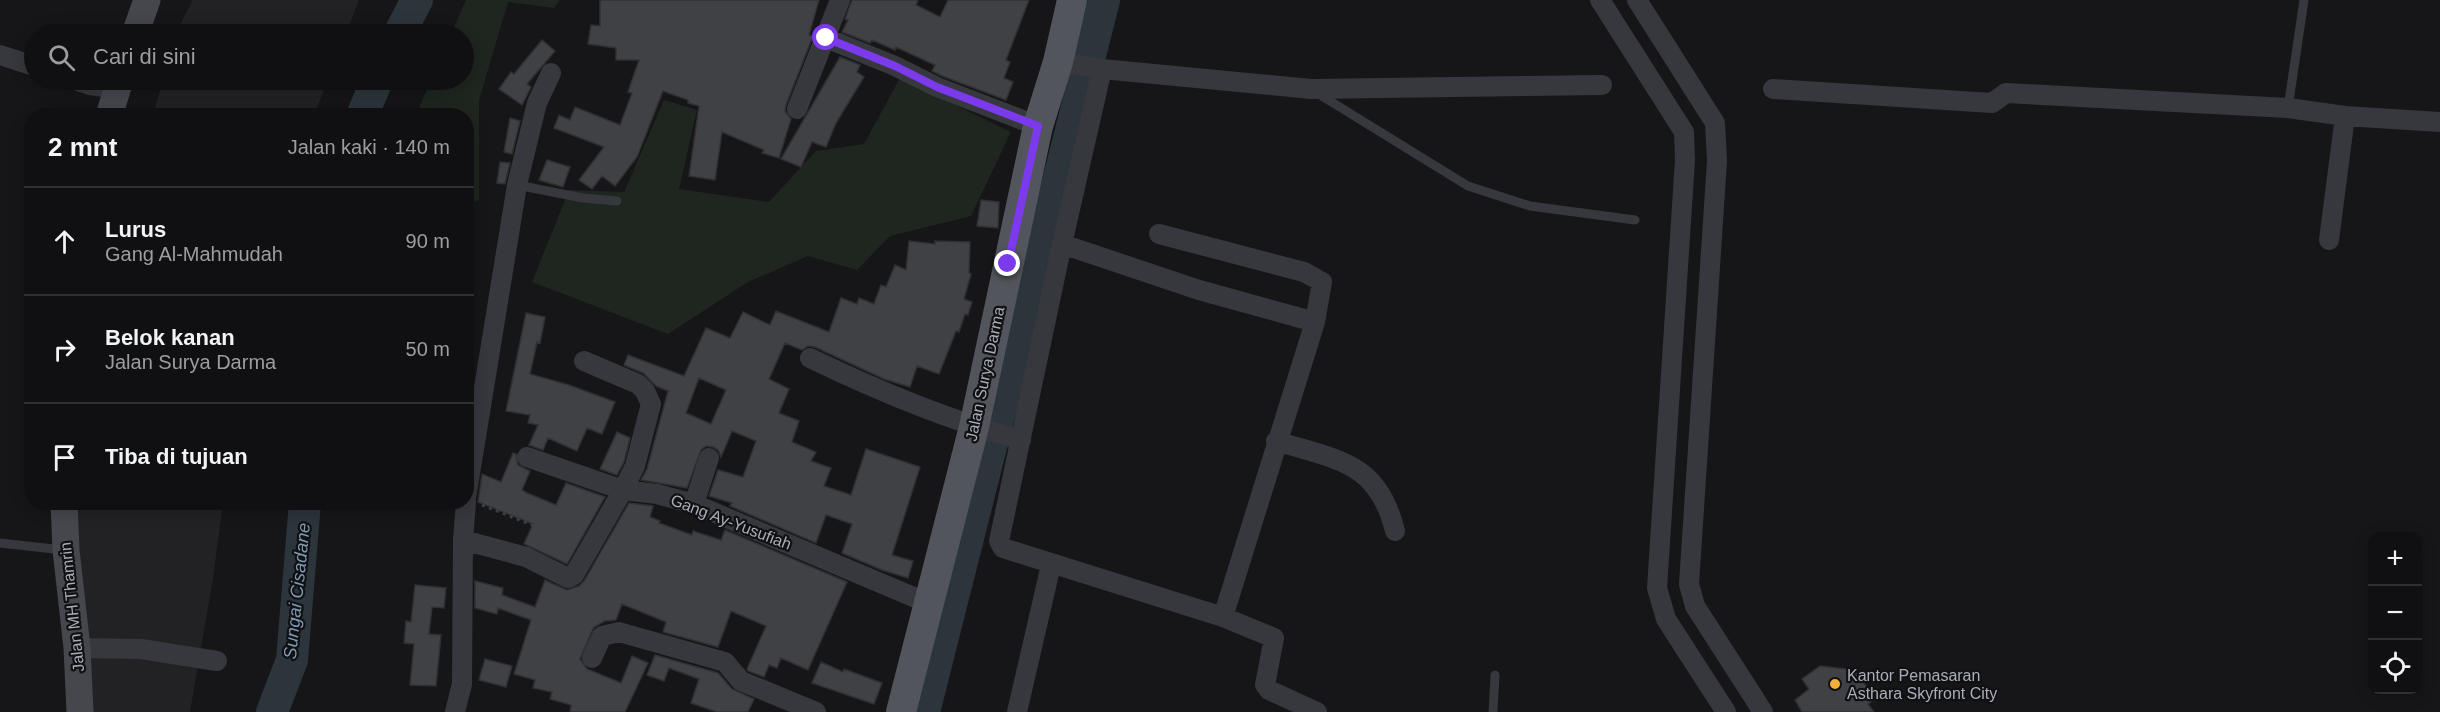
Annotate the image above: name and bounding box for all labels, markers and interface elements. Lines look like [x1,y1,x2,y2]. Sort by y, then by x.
search box [24,24,474,90]
route start [812,24,838,50]
icon: search [45,41,78,74]
text: Cari di sini [93,44,196,69]
text: 2 mnt [48,132,117,162]
text: Jalan kaki · 140 m [288,136,450,158]
text: Lurus [105,217,166,242]
icon: ahead [48,225,81,258]
text: 90 m [406,230,450,252]
text: Gang Al-Mahmudah [105,243,283,265]
route end [994,250,1020,276]
street label: Jalan Surya Darma [962,305,1008,443]
text: Belok kanan [105,325,235,350]
icon: right [48,333,81,366]
text: 50 m [406,338,450,360]
text: Jalan Surya Darma [105,351,276,373]
icon: arrive [48,441,81,474]
text: Tiba di tujuan [105,444,248,469]
street label: Gang Ay-Yusufiah [668,491,794,553]
water label: Sungai Cisadane [280,522,314,660]
map controls [2368,532,2422,694]
button: + [2368,532,2422,586]
street label: Jalan MH Thamrin [57,541,87,673]
button: − [2368,586,2422,640]
button: locate [2368,640,2422,694]
place label: Kantor Pemasaran Asthara Skyfront City [1847,667,1997,702]
marker: Kantor Pemasaran Asthara Skyfront City [1828,677,1842,691]

